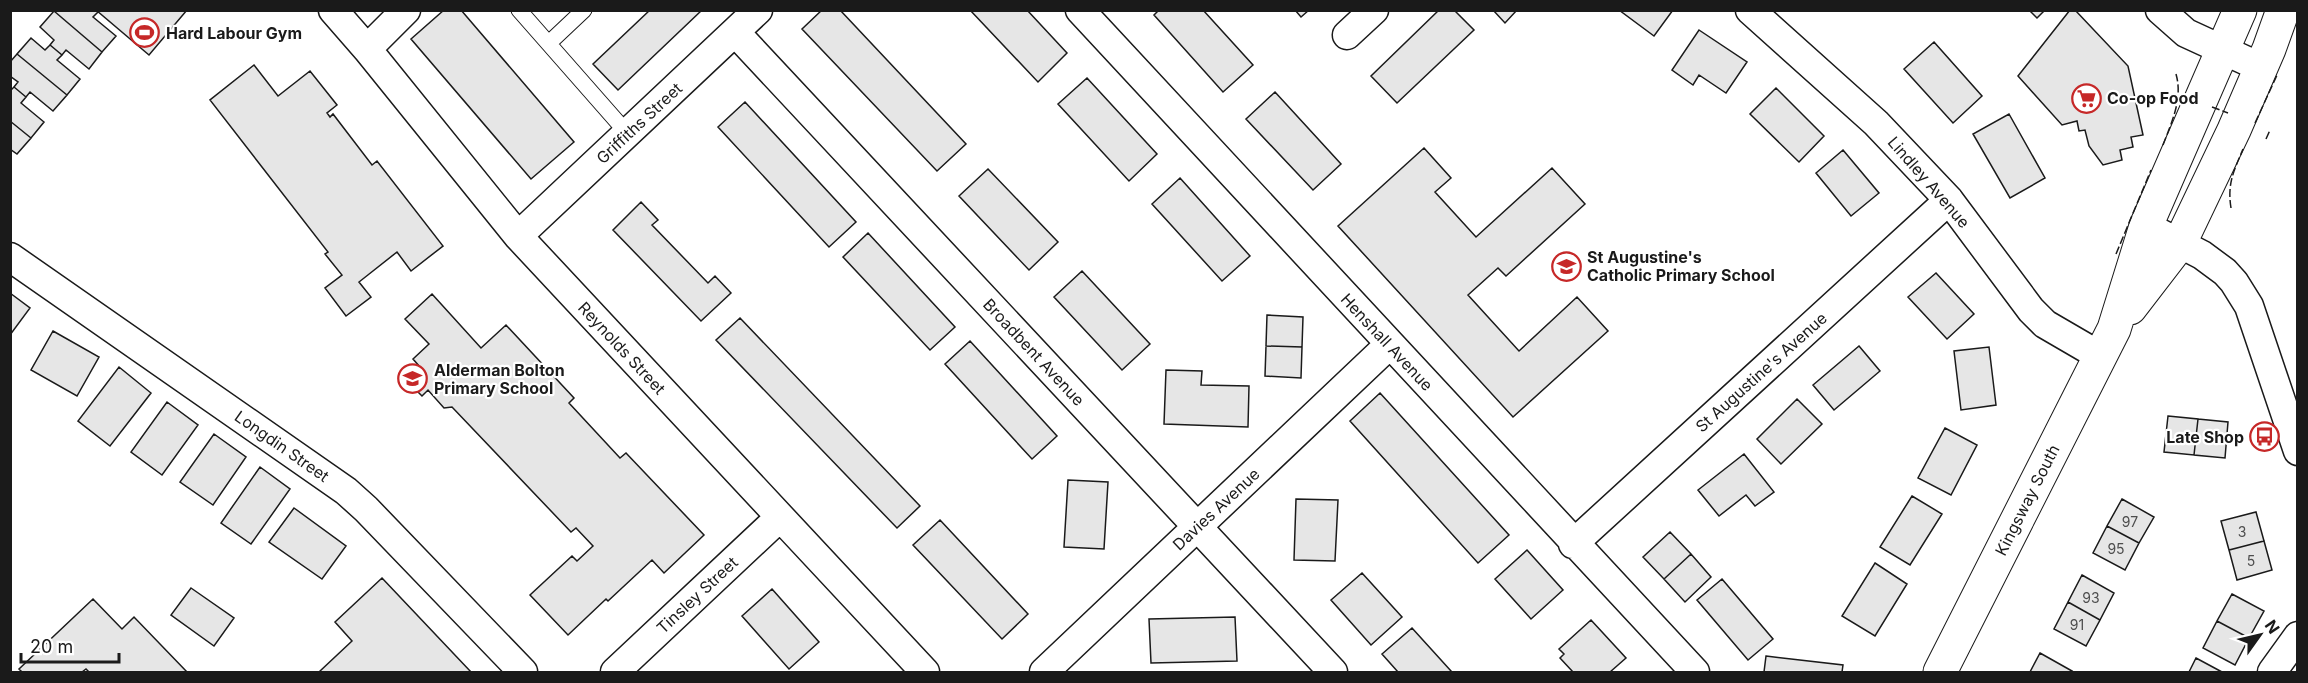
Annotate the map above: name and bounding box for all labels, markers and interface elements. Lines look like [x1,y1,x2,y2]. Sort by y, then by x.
sports icon: Hard Labour Gym [129,17,161,49]
place label: Hard Labour Gym [166,23,302,43]
street label: Griffiths Street [592,78,686,168]
supermarket icon: Co-op Food [2070,82,2102,114]
place label: Co-op Food [2107,88,2198,108]
street label: Lindley Avenue [1884,132,1974,232]
place label: St Augustine's Catholic Primary School [1587,247,1775,285]
school or university icon: St Augustine's Catholic Primary School [1550,250,1582,282]
street label: Henshall Avenue [1337,289,1437,395]
street label: Broadbent Avenue [979,294,1089,410]
street label: Reynolds Street [574,298,670,398]
street label: St Augustine's Avenue [1691,308,1831,436]
place label: Alderman Bolton Primary School [434,360,565,398]
school or university icon: Alderman Bolton Primary School [397,363,429,395]
street label: Longdin Street [231,406,333,486]
bus stop icon: Late Shop [2249,421,2281,453]
place label: Late Shop [2166,427,2244,447]
street label: Kingsway South [1990,441,2064,559]
street label: Davies Avenue [1168,464,1264,554]
house number: 97 [2122,513,2138,530]
house number: 3 [2238,523,2246,540]
house number: 95 [2107,540,2125,557]
street label: Tinsley Street [652,552,742,638]
house number: 5 [2247,552,2255,569]
house number: 93 [2082,589,2100,606]
north arrow [2230,605,2290,665]
house number: 91 [2070,616,2084,633]
text: N [2261,616,2284,637]
scale bar [21,626,118,664]
text: 20 m [30,636,73,657]

